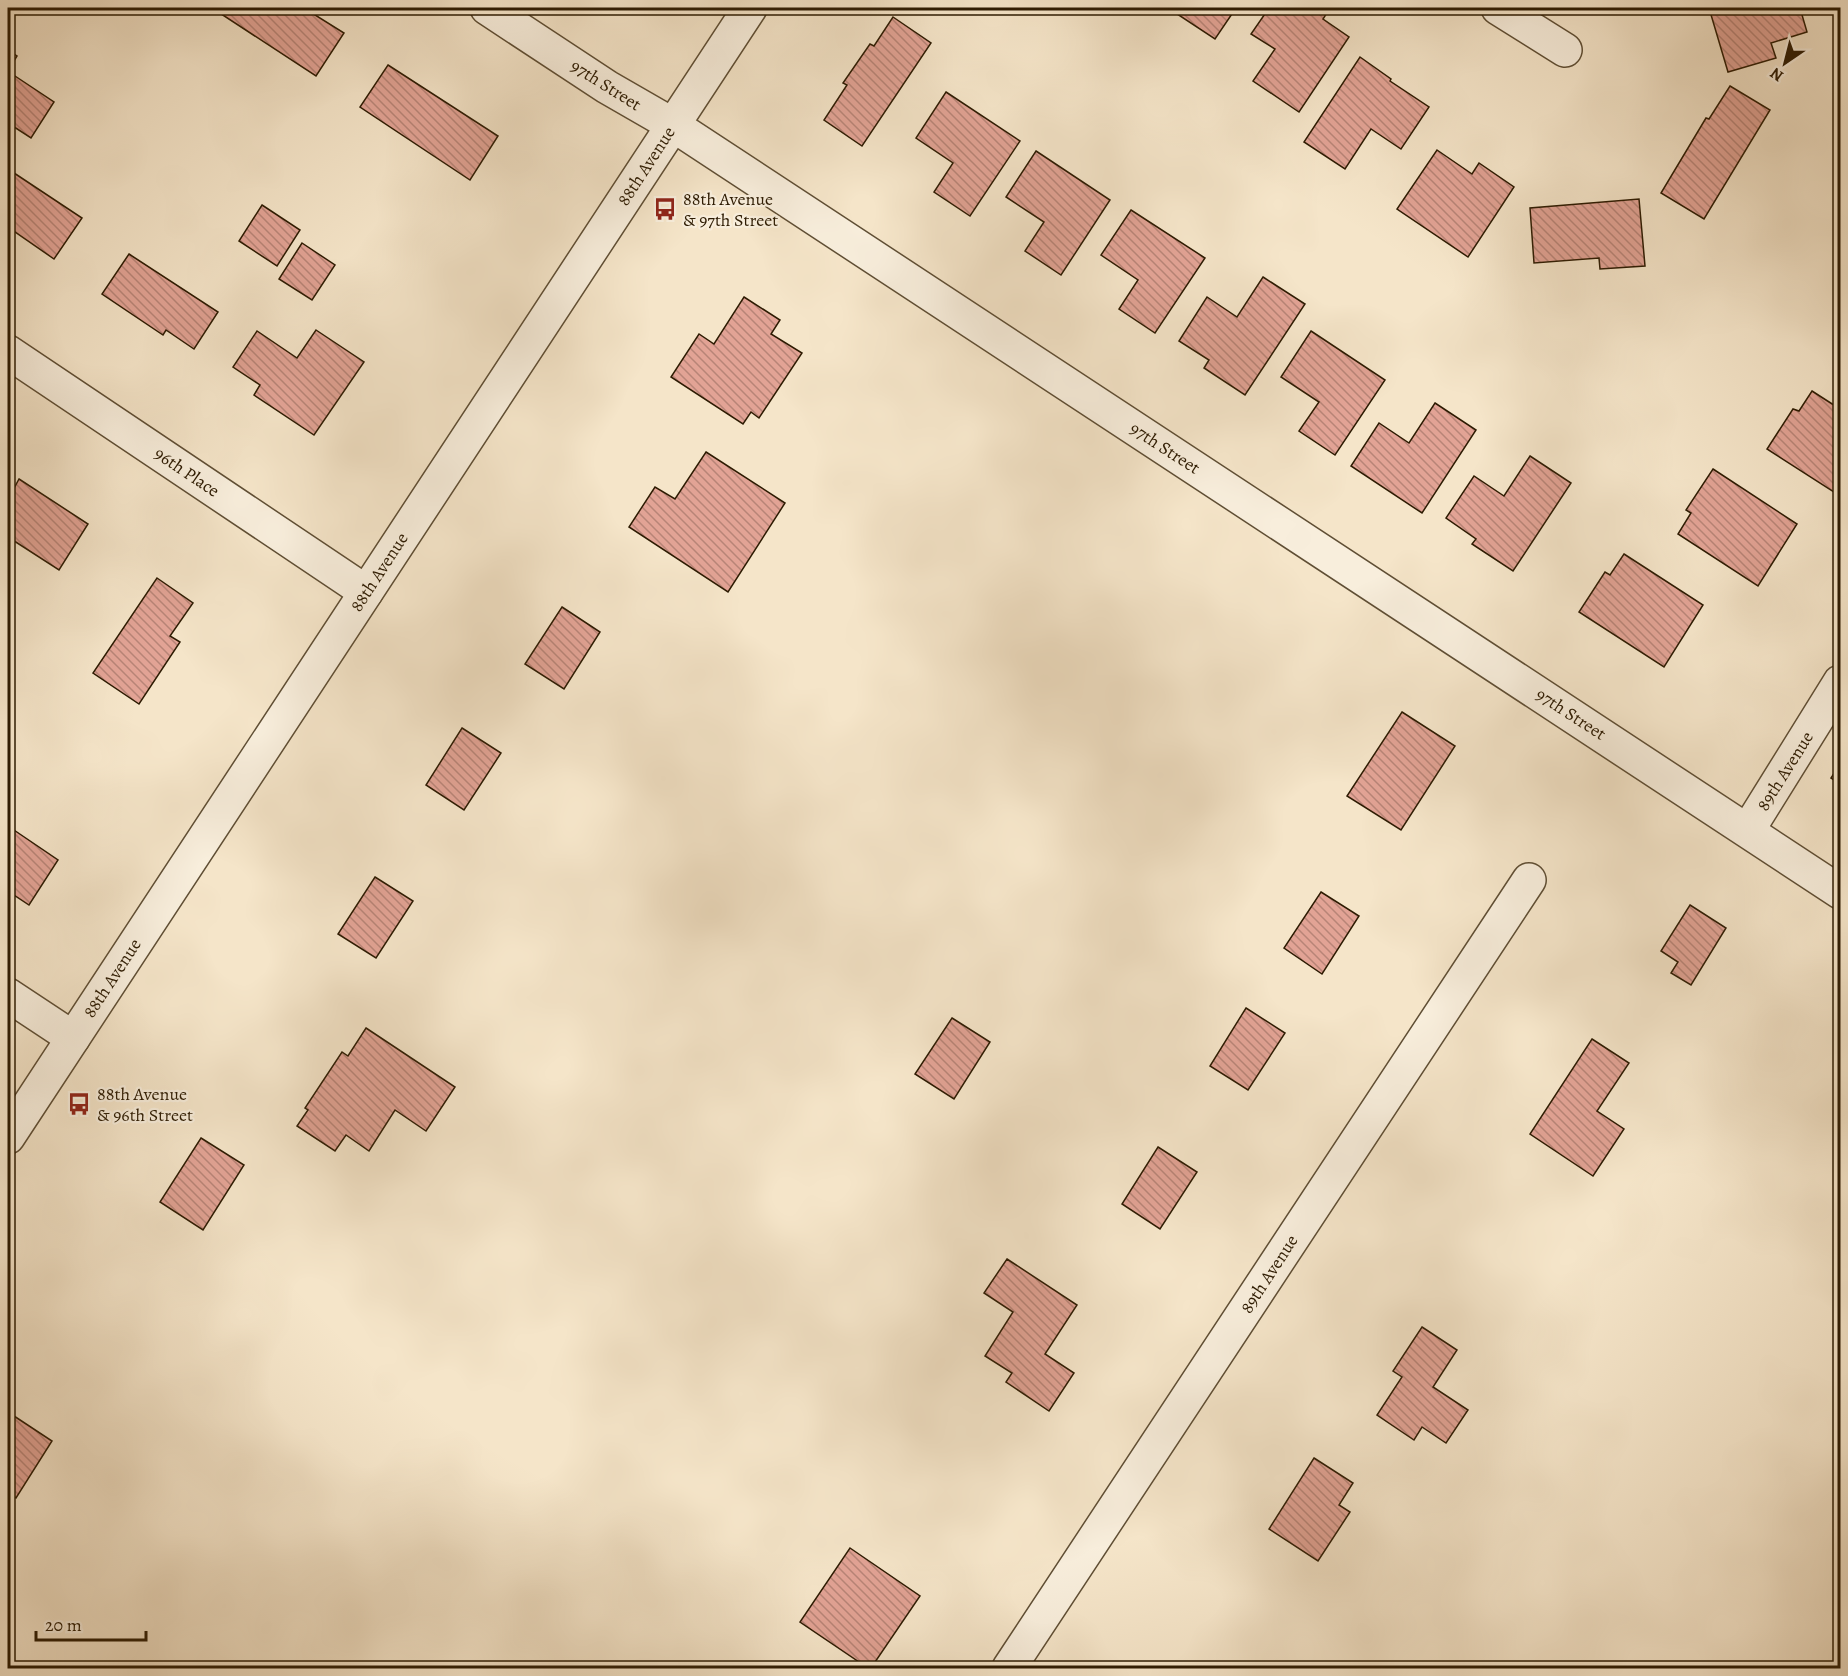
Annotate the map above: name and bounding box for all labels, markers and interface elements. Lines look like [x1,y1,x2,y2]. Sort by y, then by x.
north arrow [1755,33,1815,93]
street label: 97th Street [566,54,646,116]
text: N [1766,62,1788,87]
street label: 88th Avenue [611,122,681,210]
place label: 88th Avenue & 97th Street [683,187,778,232]
bus stop icon: 88th Avenue & 97th Street [652,196,678,222]
street label: 97th Street [1125,416,1205,480]
street label: 96th Place [150,441,224,503]
street label: 88th Avenue [344,528,414,616]
street label: 97th Street [1531,682,1611,746]
street label: 89th Avenue [1751,727,1819,815]
street label: 88th Avenue [77,934,147,1022]
place label: 88th Avenue & 96th Street [97,1082,193,1127]
bus stop icon: 88th Avenue & 96th Street [66,1091,92,1117]
street label: 89th Avenue [1235,1230,1303,1318]
scale bar [36,1604,146,1642]
text: 20 m [45,1613,82,1637]

